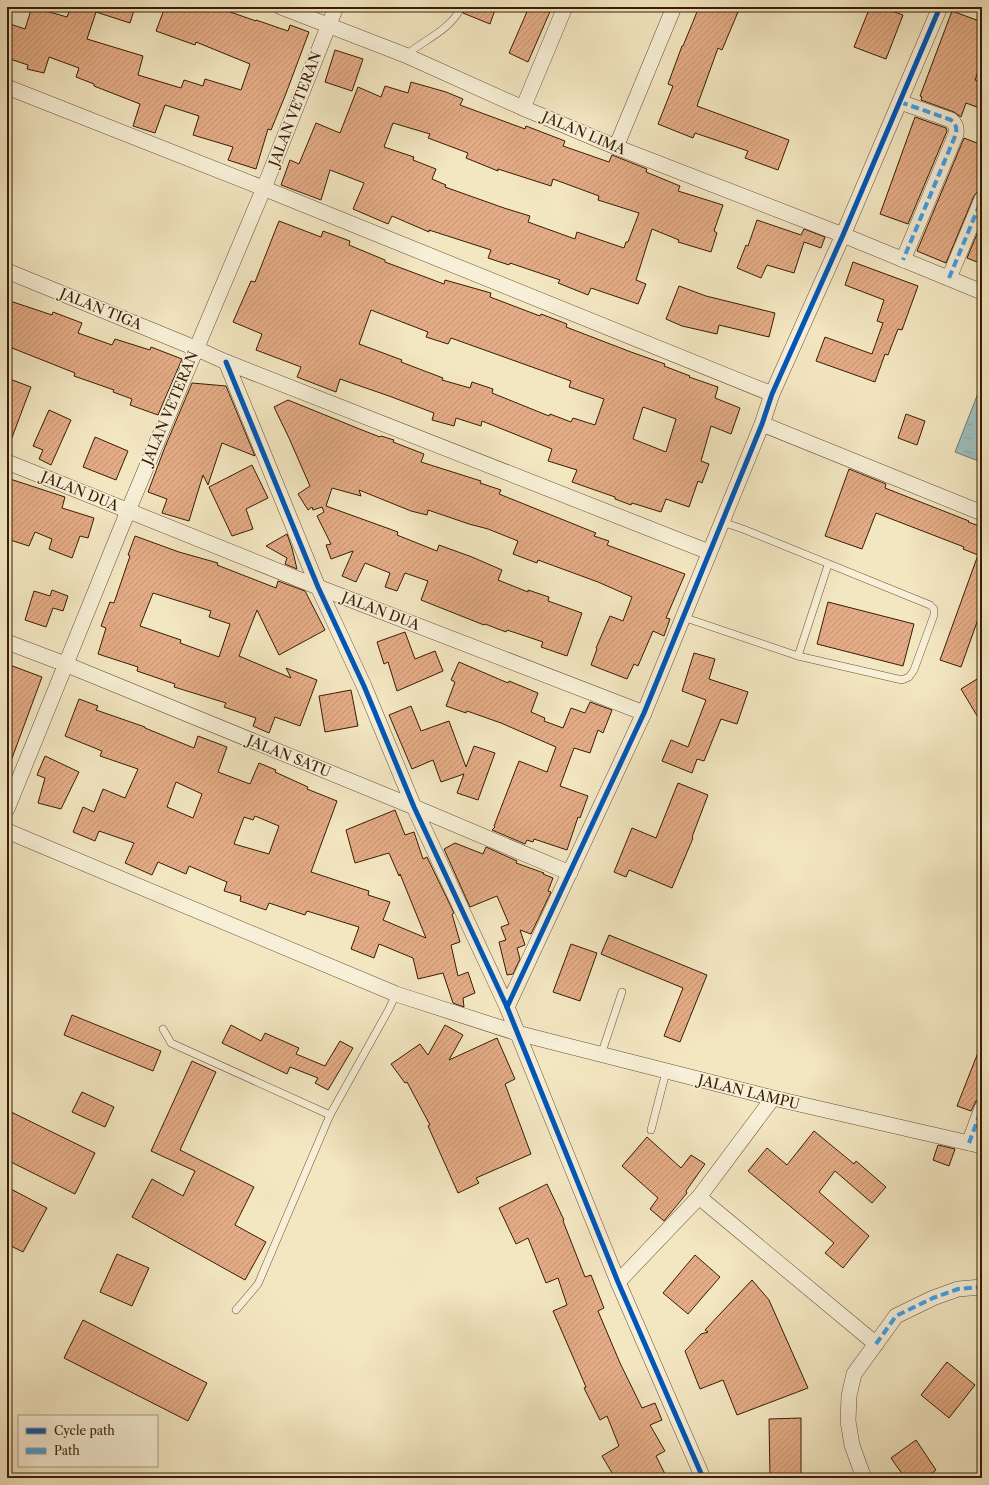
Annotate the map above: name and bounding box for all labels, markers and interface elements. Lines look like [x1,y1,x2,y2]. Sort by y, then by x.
street label: JALAN VETERAN [264,49,325,171]
street label: JALAN LIMA [538,107,629,159]
street label: JALAN TIGA [55,284,145,334]
street label: JALAN VETERAN [137,348,202,469]
street label: JALAN DUA [37,467,122,515]
street label: JALAN DUA [338,587,423,634]
street label: JALAN SATU [243,730,334,781]
street label: JALAN LAMPU [694,1070,802,1113]
legend [18,1415,158,1467]
text: Cycle path [54,1423,115,1438]
text: Path [54,1443,80,1458]

